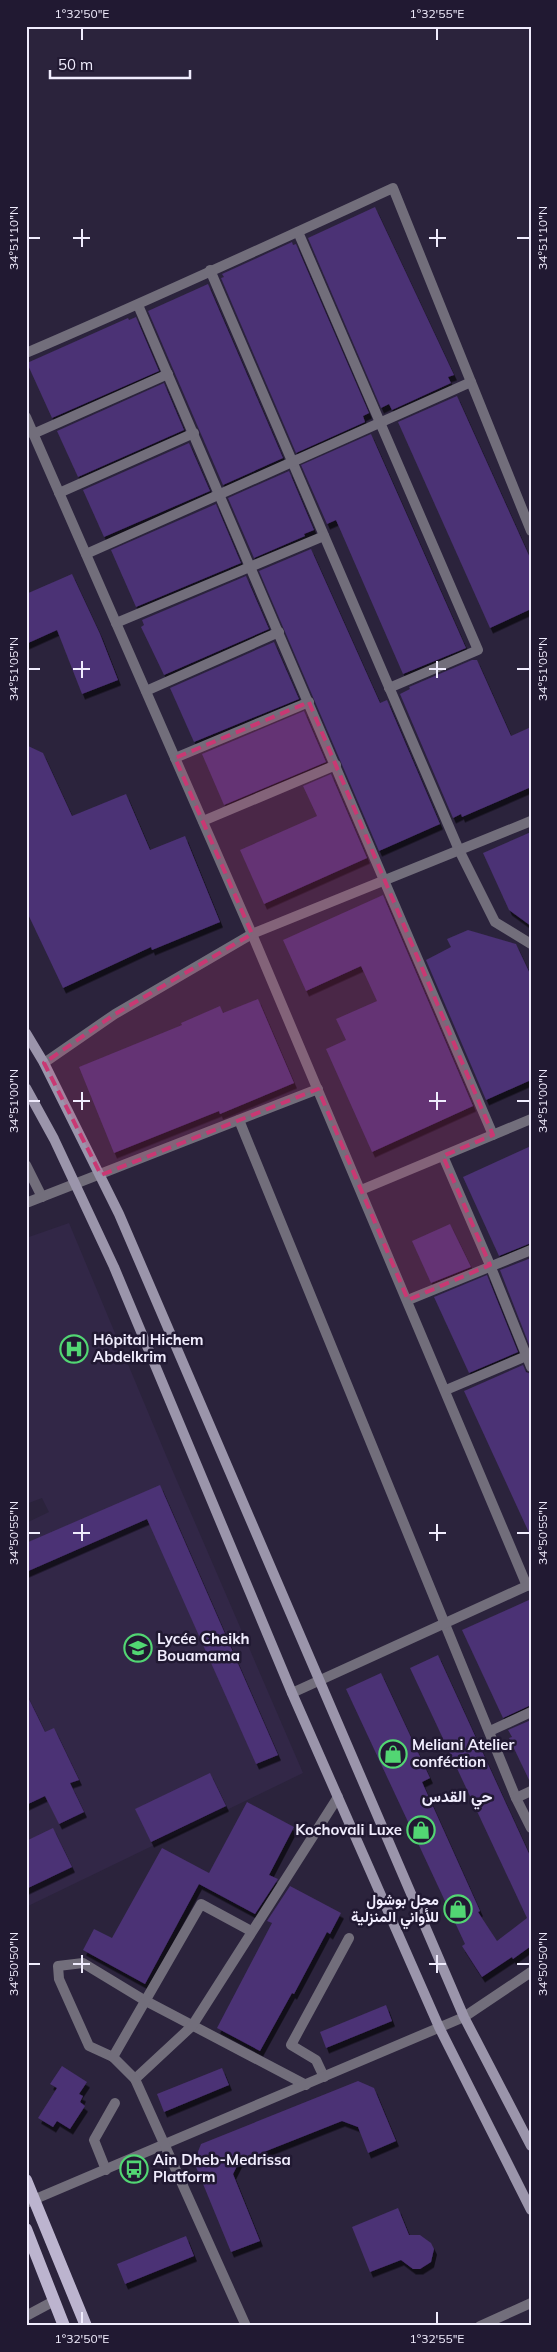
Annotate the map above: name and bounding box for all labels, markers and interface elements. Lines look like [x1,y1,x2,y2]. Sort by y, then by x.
text: 1°32'50"E [55,6,109,21]
text: 1°32'55"E [410,6,464,21]
scale bar [50,48,190,80]
text: 50 m [58,55,93,74]
text: 34°51'10"N [6,206,21,270]
text: 34°51'10"N [535,206,550,270]
text: 34°51'05"N [6,637,21,701]
text: 34°51'05"N [535,637,550,701]
text: 34°51'00"N [6,1069,21,1133]
text: 34°51'00"N [535,1069,550,1133]
place label: Hôpital Hichem Abdelkrim [93,1330,204,1366]
hospital icon: Hôpital Hichem Abdelkrim [59,1334,89,1364]
text: 34°50'55"N [6,1501,21,1565]
text: 34°50'55"N [535,1501,550,1565]
place label: Lycée Cheikh Bouamama [157,1629,249,1665]
school or university icon: Lycée Cheikh Bouamama [123,1633,153,1663]
place label: Meliani Atelier conféction [412,1735,514,1771]
shop icon: Meliani Atelier conféction [378,1739,408,1769]
district label: حي القدس [422,1786,492,1810]
shop icon: Kochovali Luxe [406,1815,436,1845]
place label: Kochovali Luxe [295,1820,402,1839]
place label: محل بوشول للأواني المنزلية [351,1890,439,1930]
shop icon: محل بوشول للأواني المنزلية [443,1894,473,1924]
text: 34°50'50"N [6,1932,21,1996]
text: 34°50'50"N [535,1932,550,1996]
place label: Ain Dheb-Medrissa Platform [153,2150,291,2186]
bus stop icon: Ain Dheb-Medrissa Platform [119,2154,149,2184]
text: 1°32'50"E [55,2331,109,2346]
text: 1°32'55"E [410,2331,464,2346]

